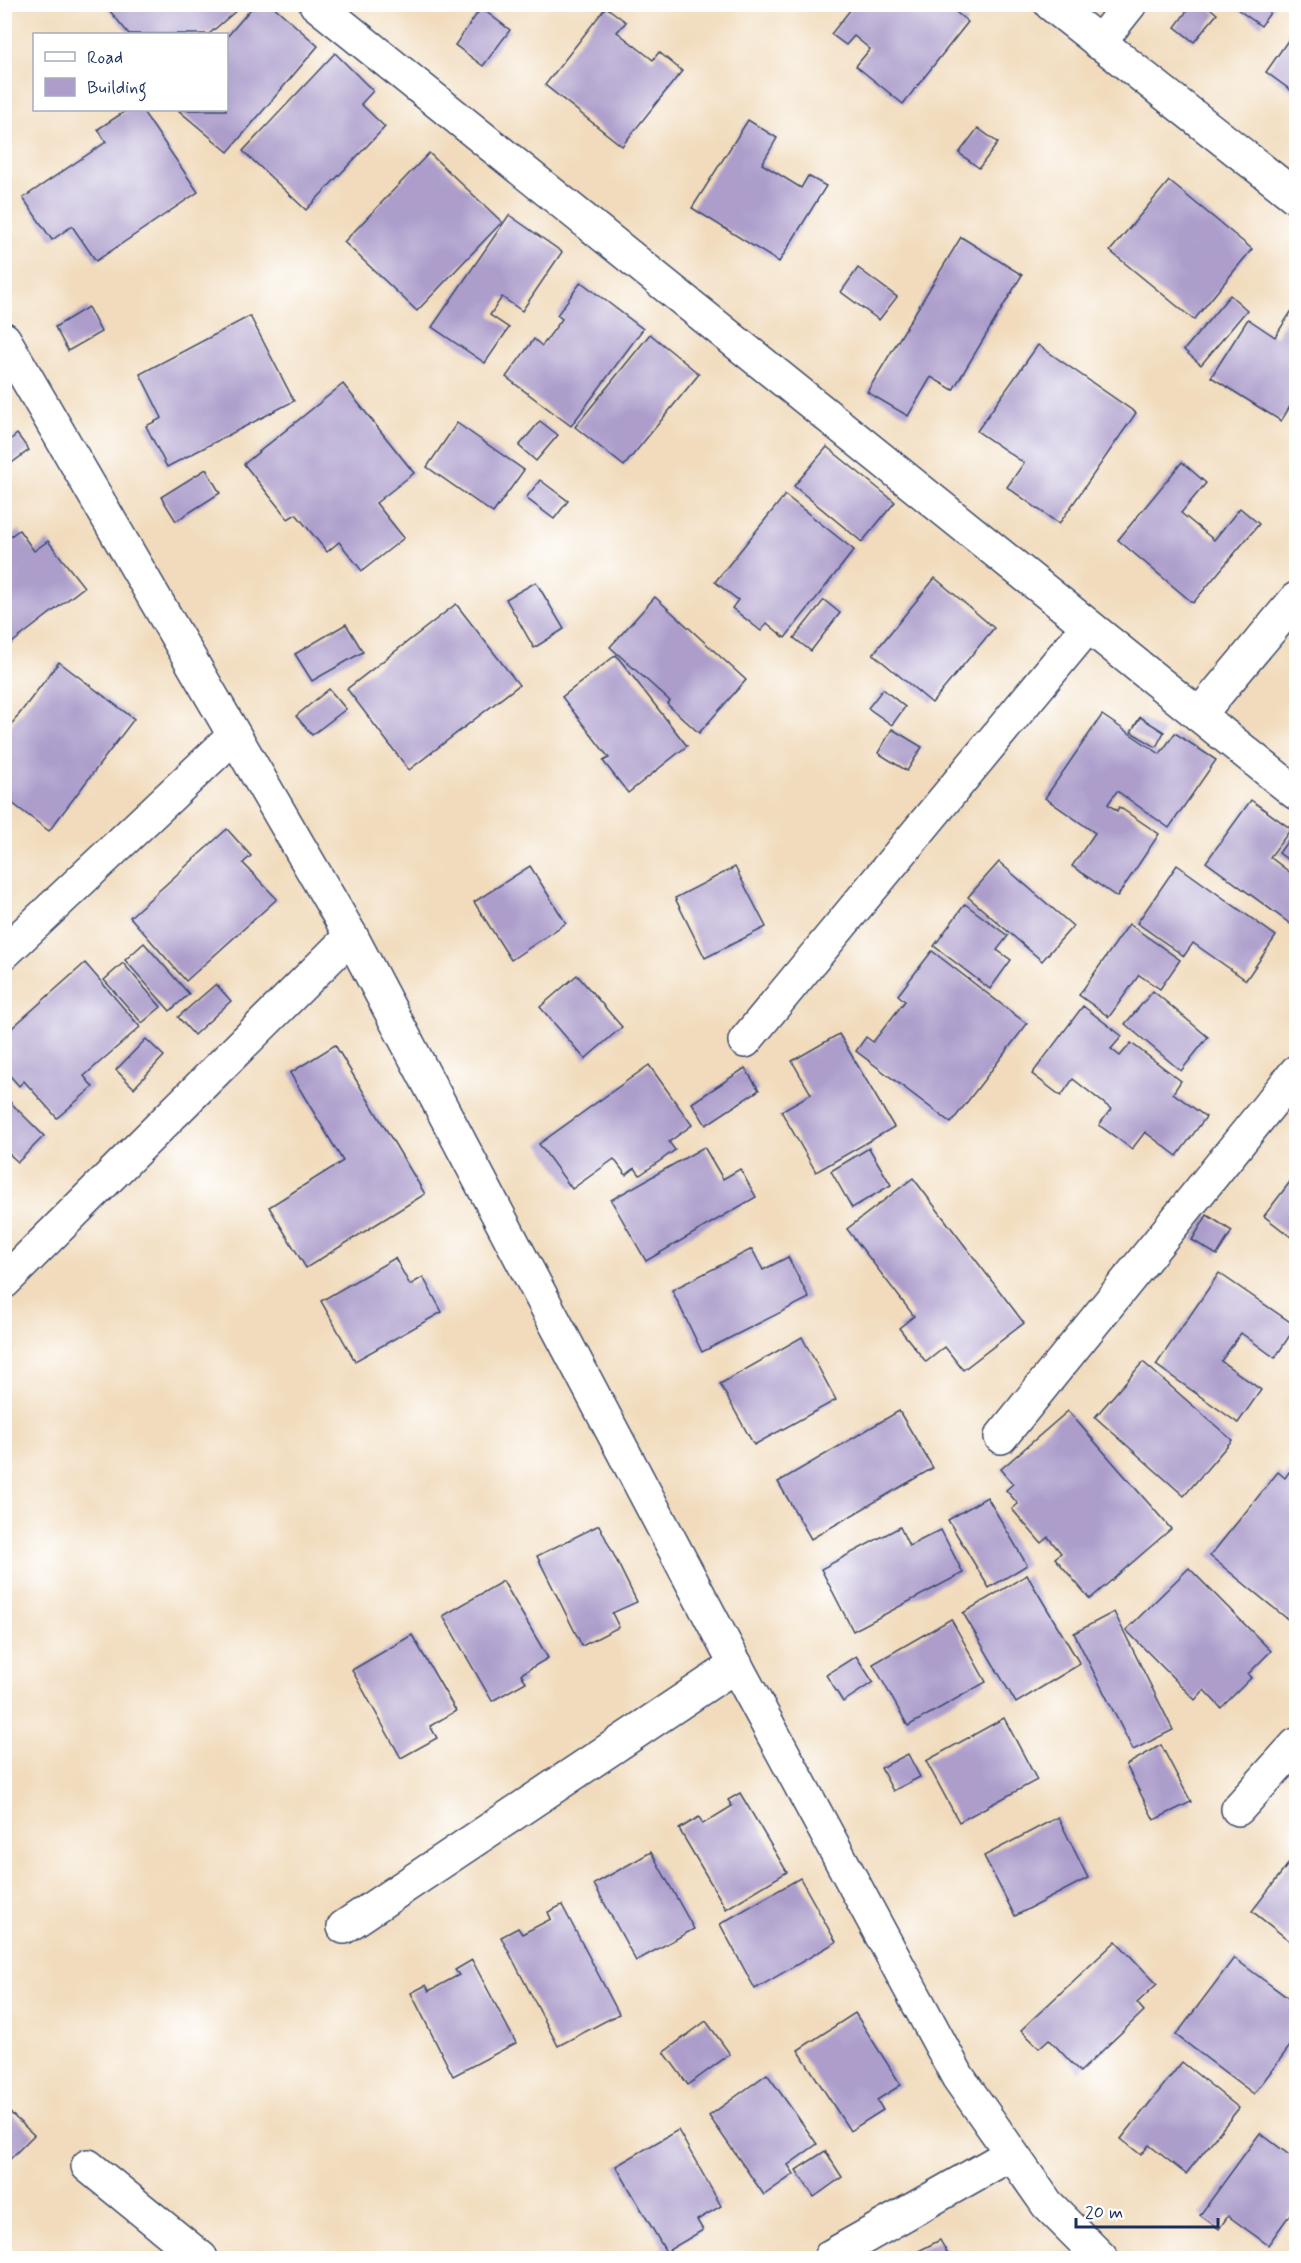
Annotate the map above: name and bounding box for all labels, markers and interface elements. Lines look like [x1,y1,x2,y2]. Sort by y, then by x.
legend [33,33,228,111]
text: Road [87,46,123,70]
text: Building [87,76,147,102]
scale bar [1076,2191,1218,2229]
text: 20 m [1085,2201,1123,2225]

